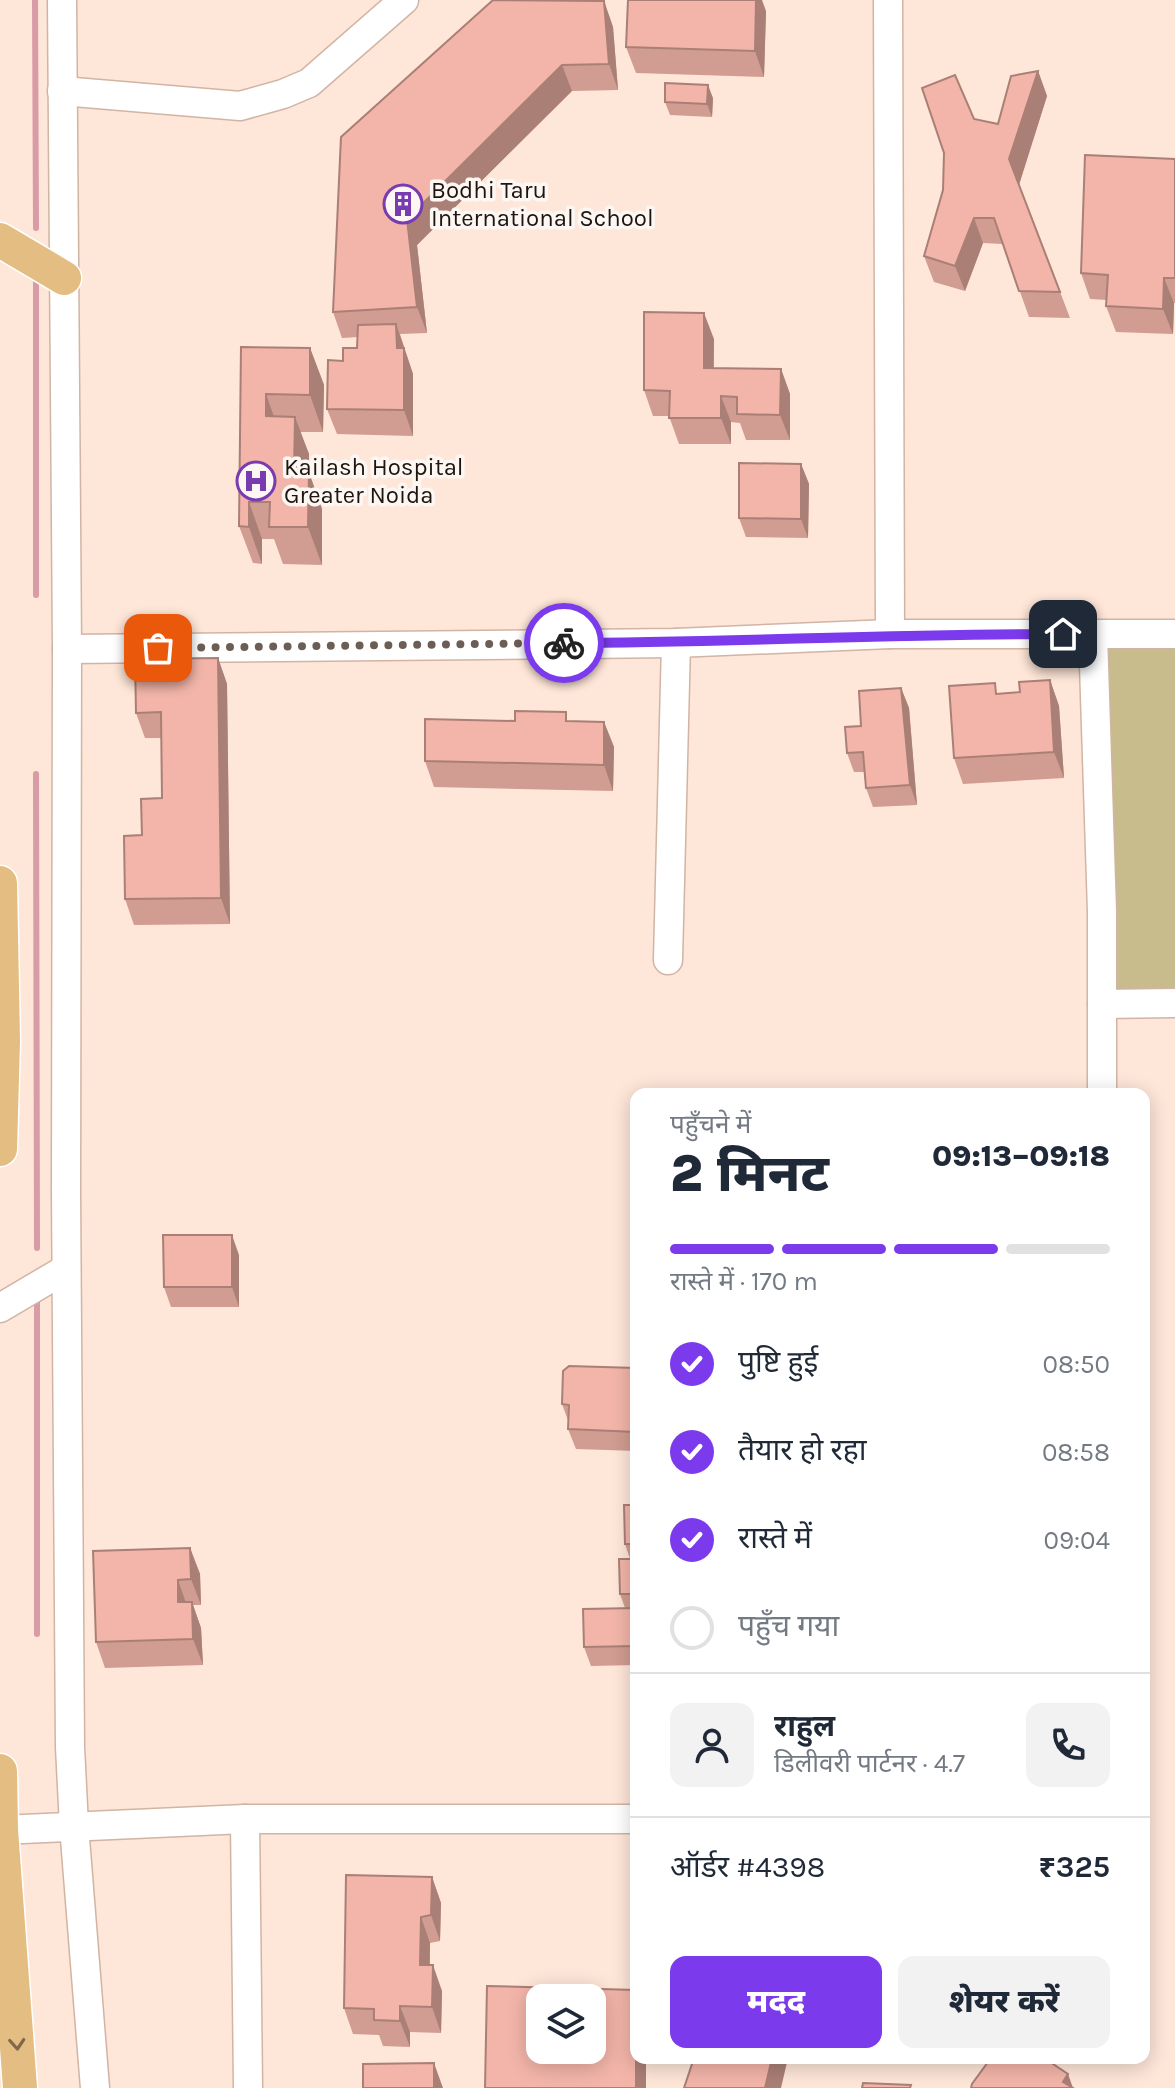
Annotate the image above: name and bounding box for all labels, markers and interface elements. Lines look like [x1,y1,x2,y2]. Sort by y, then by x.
place label: Bodhi Taru International School [431,176,654,232]
building icon: Bodhi Taru International School [382,183,424,225]
place label: Kailash Hospital Greater Noida [284,453,464,509]
hospital icon: Kailash Hospital Greater Noida [235,460,277,502]
pin [1029,600,1097,668]
courier [524,603,604,683]
icon: home [1041,612,1085,656]
pin [124,614,192,682]
icon: bike [542,621,586,665]
icon: bag [136,626,180,670]
text: पहुँचने में [670,1109,751,1140]
text: 09:13–09:18 [932,1138,1110,1174]
text: 2 मिनट [670,1143,829,1204]
text: रास्ते में · 170 m [670,1266,818,1297]
icon: check [670,1342,714,1386]
text: पुष्टि हुई [738,1344,818,1380]
text: 08:50 [1042,1349,1110,1380]
icon: check [670,1430,714,1474]
text: तैयार हो रहा [738,1432,866,1468]
text: 08:58 [1042,1437,1110,1468]
icon: check [670,1518,714,1562]
text: रास्ते में [738,1520,812,1556]
text: 09:04 [1044,1525,1110,1556]
text: पहुँच गया [738,1608,839,1644]
button: person [670,1703,754,1787]
button: phone [1026,1703,1110,1787]
text: राहुल [774,1708,835,1744]
text: डिलीवरी पार्टनर · 4.7 [774,1748,965,1779]
text: ऑर्डर #4398 [670,1849,825,1885]
text: ₹325 [1039,1849,1110,1885]
button: मदद [670,1956,882,2048]
button: शेयर करें [898,1956,1110,2048]
map controls [526,1984,606,2064]
button: layers [526,1984,606,2064]
one-way arrow [8,2038,25,2051]

